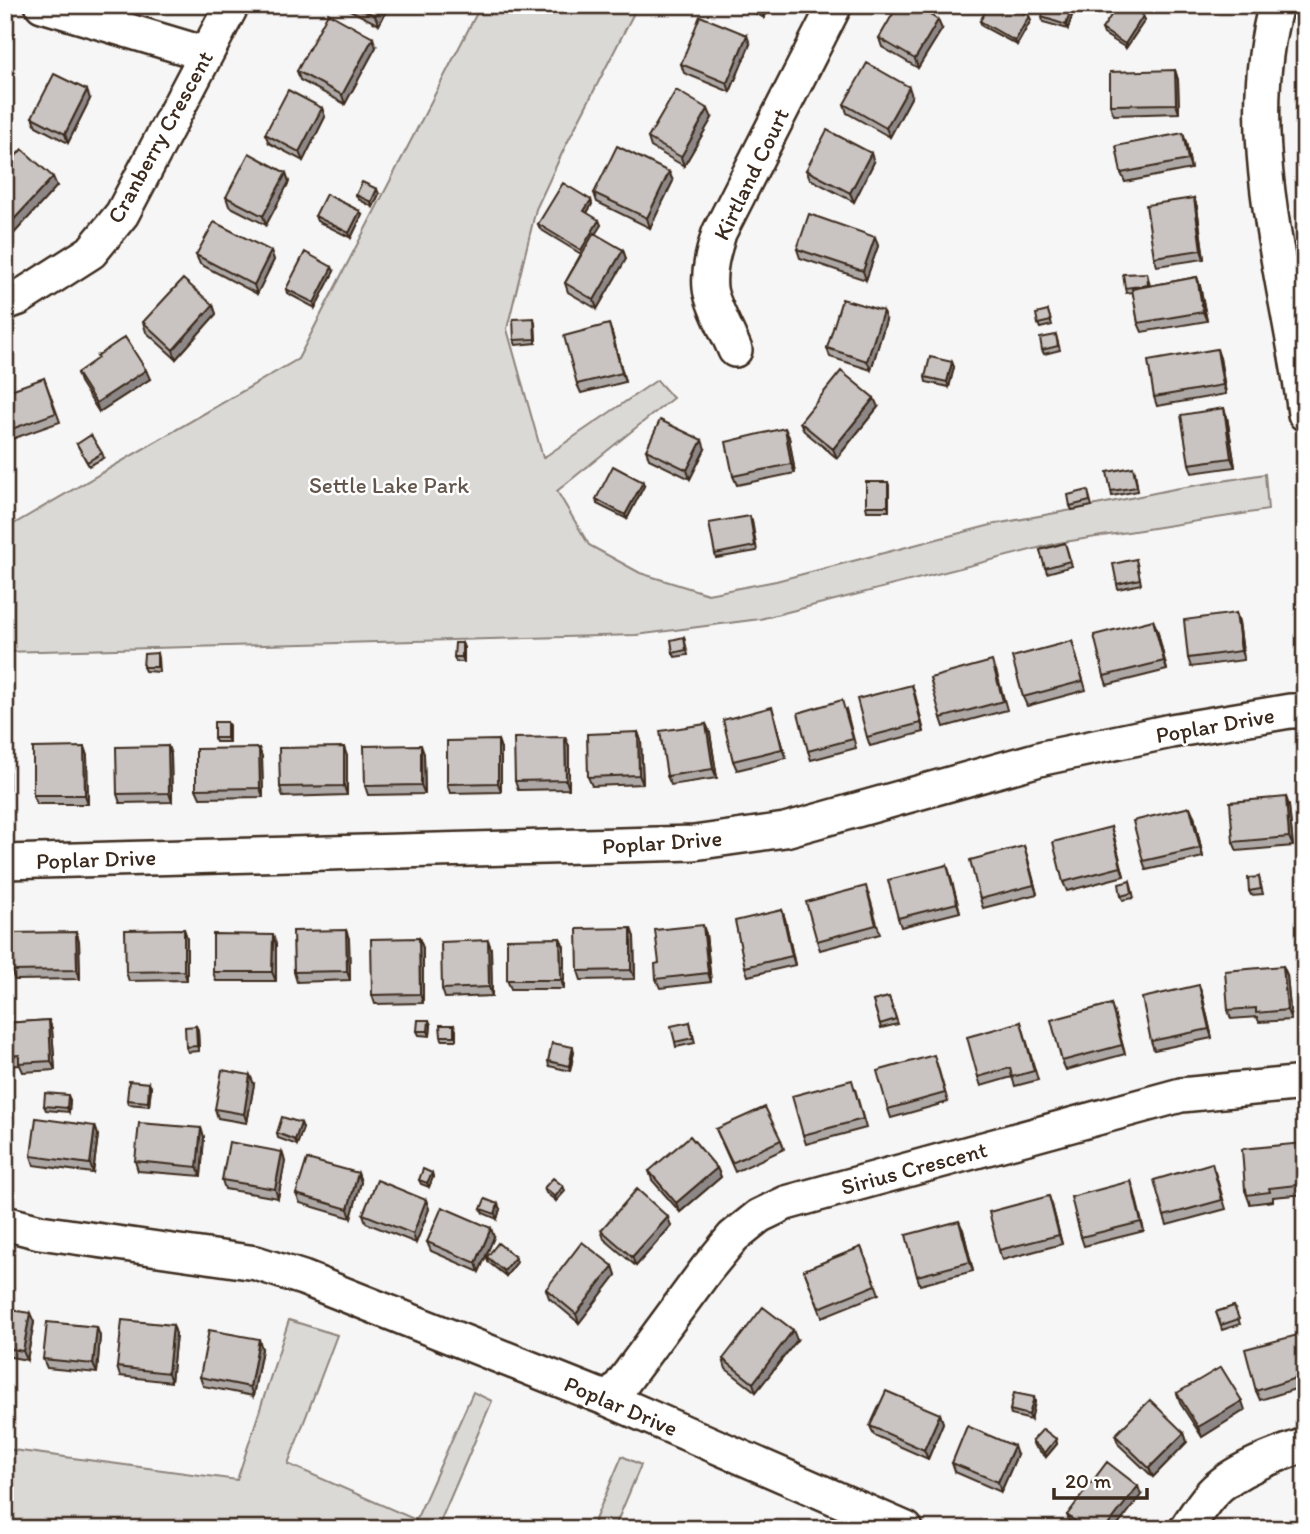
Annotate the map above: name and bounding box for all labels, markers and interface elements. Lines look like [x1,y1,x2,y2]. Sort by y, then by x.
street label: Cranberry Crescent [101,45,219,228]
street label: Kirtland Court [707,103,795,245]
park label: Settle Lake Park [309,471,469,499]
street label: Poplar Drive [1153,701,1277,749]
street label: Poplar Drive [601,824,723,860]
street label: Poplar Drive [35,843,157,875]
street label: Sirius Crescent [838,1135,990,1201]
street label: Poplar Drive [560,1370,682,1442]
scale bar [1054,1457,1147,1501]
text: 20 m [1065,1468,1112,1493]

